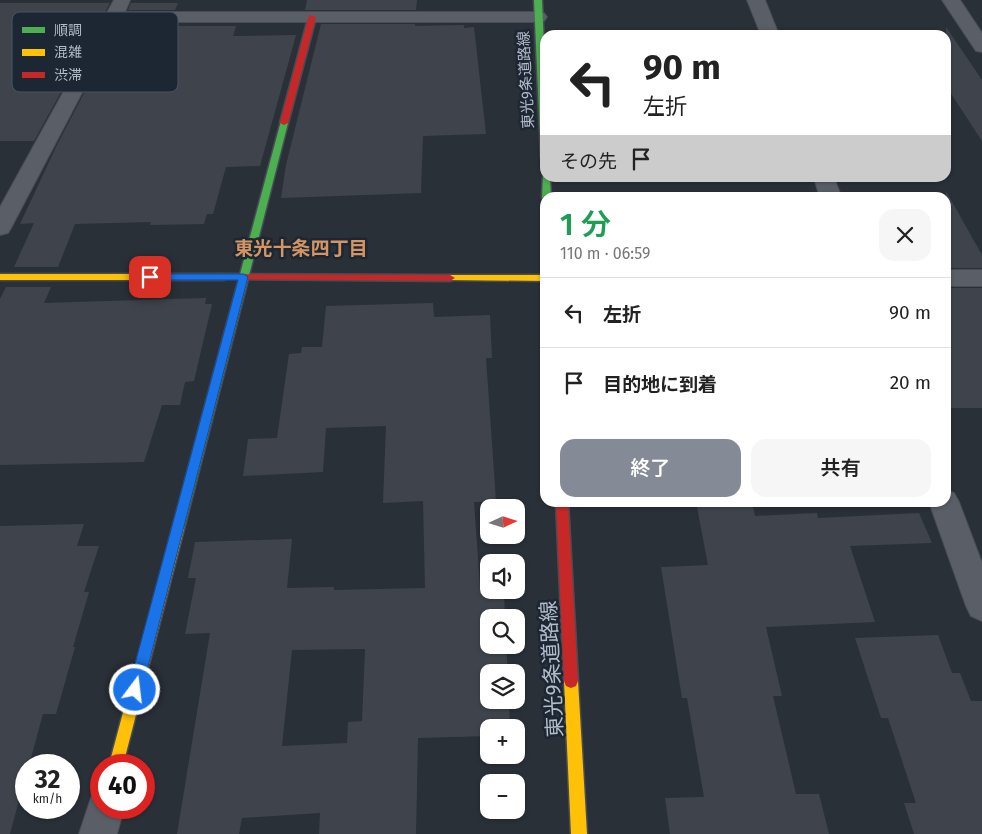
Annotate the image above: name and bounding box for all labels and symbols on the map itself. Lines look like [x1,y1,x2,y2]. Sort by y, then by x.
legend [12,12,178,92]
text: 順調 [54,22,82,39]
street label: 東光9条道路線 [514,31,538,129]
text: 混雑 [54,44,82,61]
text: 渋滞 [54,67,82,84]
district label: 東光十条四丁目 [234,237,368,260]
pin [129,256,171,298]
north arrow [480,499,525,544]
street label: 東光9条道路線 [535,600,569,738]
position arrow [108,663,160,715]
speed limit sign: 40 [90,754,155,819]

